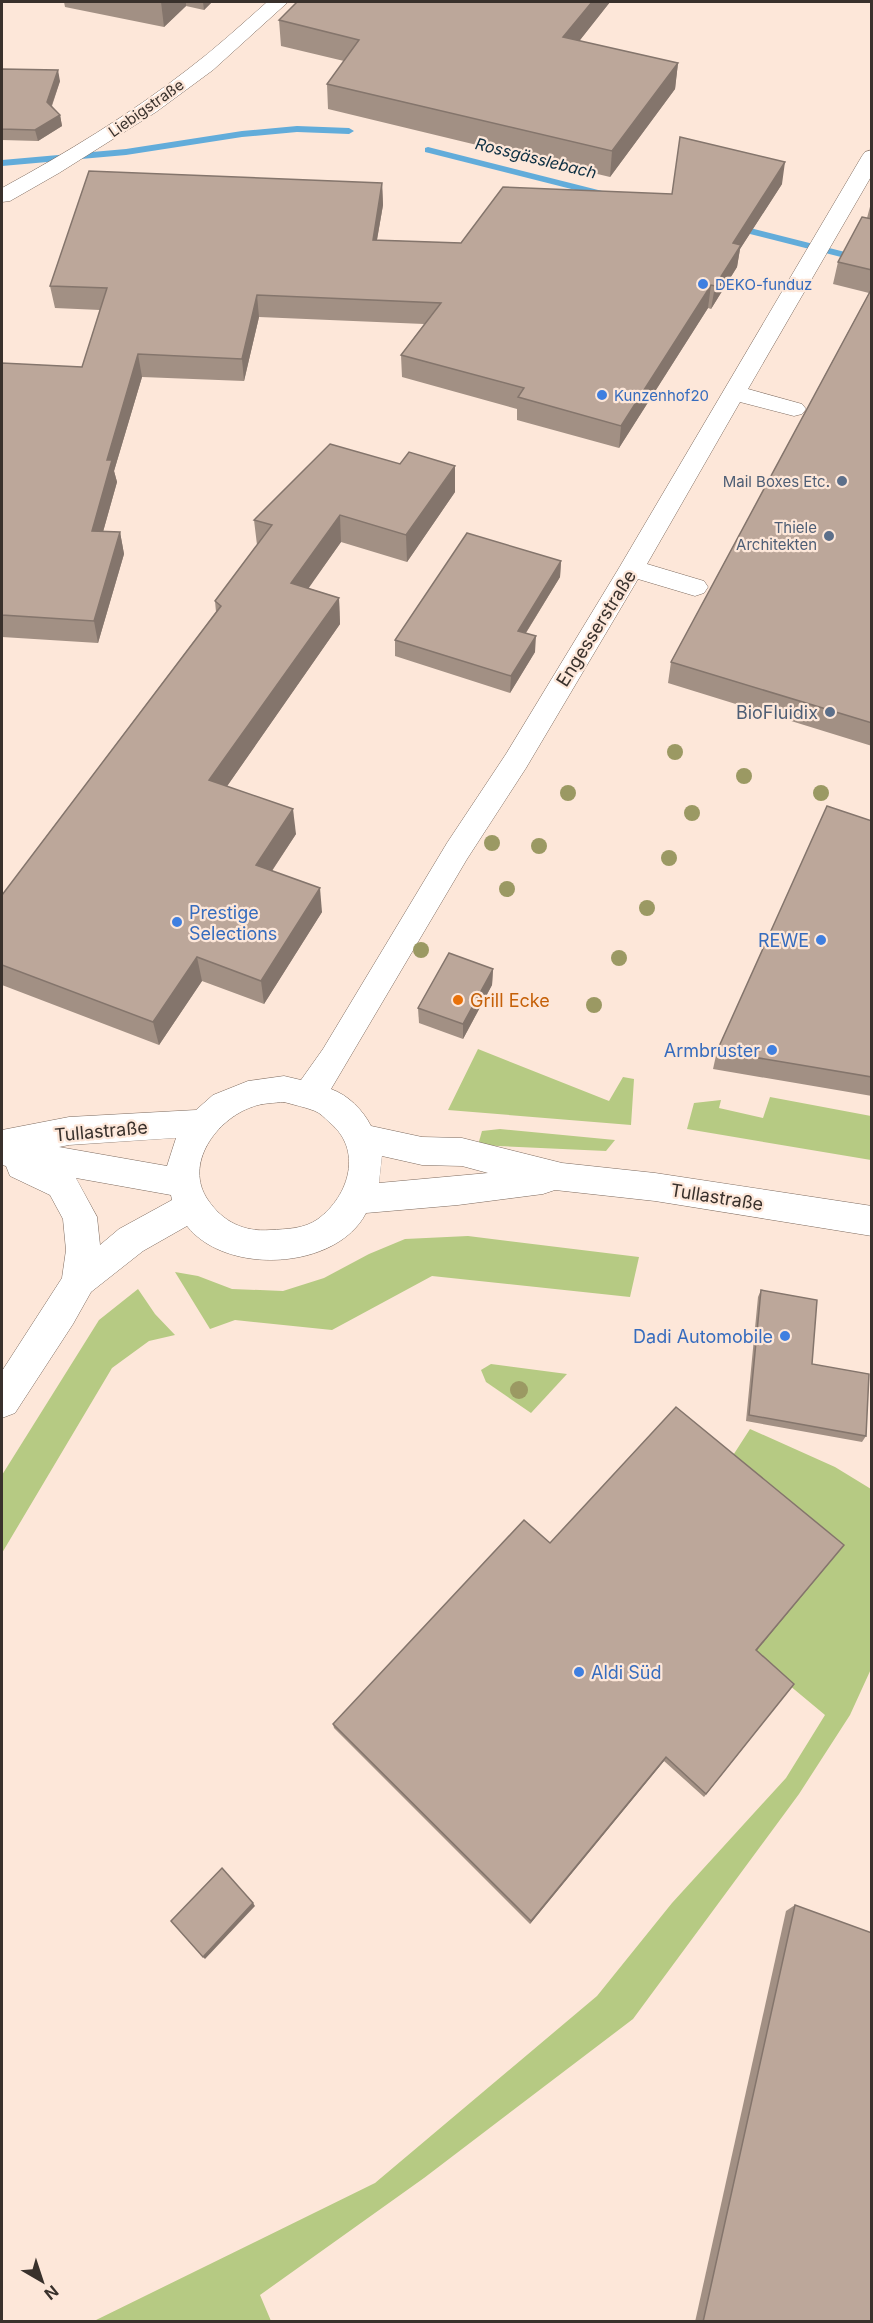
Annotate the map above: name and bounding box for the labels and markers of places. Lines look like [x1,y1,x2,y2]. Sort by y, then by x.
place label: DEKO-funduz [715,275,812,294]
marker: DEKO-funduz [696,277,710,291]
place label: Kunzenhof20 [614,386,709,405]
marker: Kunzenhof20 [595,388,609,402]
place label: Mail Boxes Etc. [723,472,830,491]
marker: Mail Boxes Etc. [835,474,849,488]
place label: Thiele Architekten [736,518,817,554]
marker: Thiele Architekten [822,529,836,543]
place label: BioFluidix [736,702,818,723]
marker: BioFluidix [823,705,837,719]
place label: Prestige Selections [189,902,277,944]
marker: Prestige Selections [170,915,184,929]
place label: REWE [758,930,809,951]
marker: REWE [814,933,828,947]
place label: Grill Ecke [470,990,550,1011]
marker: Grill Ecke [451,993,465,1007]
place label: Armbruster [664,1040,760,1061]
marker: Armbruster [765,1043,779,1057]
place label: Dadi Automobile [633,1326,773,1347]
marker: Dadi Automobile [778,1329,792,1343]
place label: Aldi Süd [591,1662,661,1683]
marker: Aldi Süd [572,1665,586,1679]

